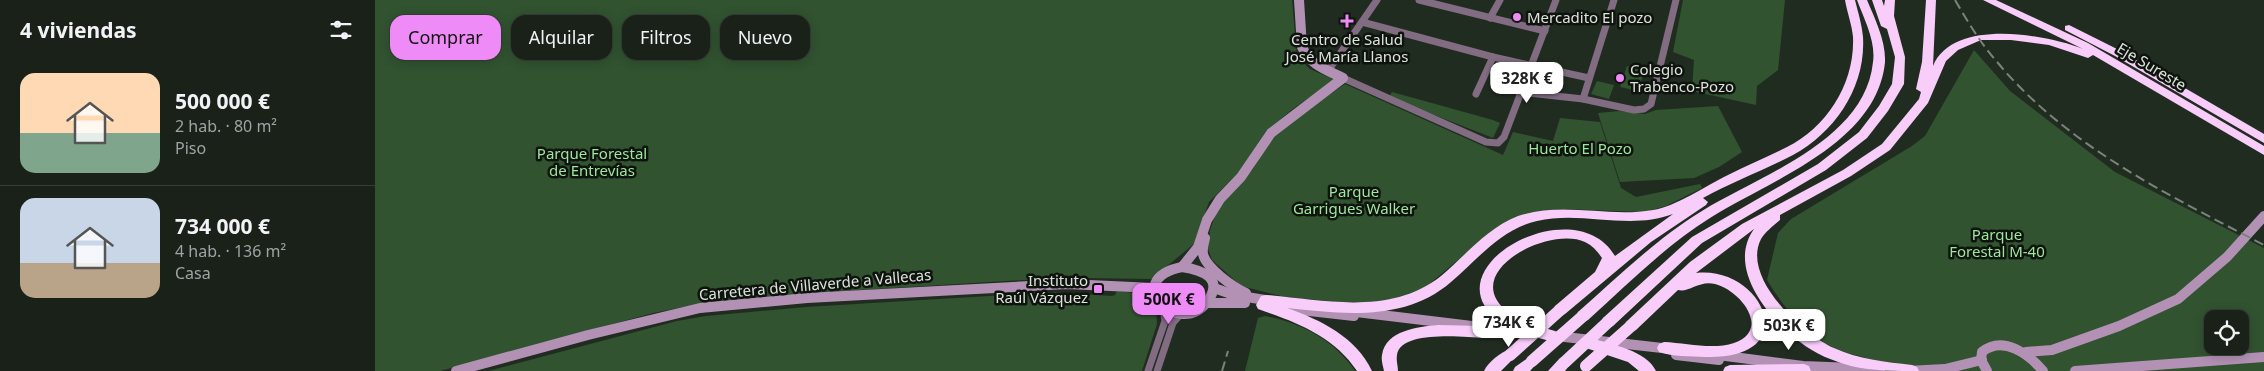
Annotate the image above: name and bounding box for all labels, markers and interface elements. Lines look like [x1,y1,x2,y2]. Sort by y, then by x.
place label: Mercadito El pozo [1527,7,1652,27]
marker: Mercadito El pozo [1511,11,1523,23]
marker: Centro de Salud José María Llanos [1340,14,1354,28]
chip: Comprar [390,15,501,60]
chip: Alquilar [511,15,612,60]
chip: Filtros [622,15,710,60]
chip: Nuevo [720,15,810,60]
text: 4 viviendas [20,16,137,44]
icon: filters [327,16,355,44]
place label: Centro de Salud José María Llanos [1284,29,1408,66]
street label: Eje Sureste [2114,37,2190,95]
place label: Colegio Trabenco-Pozo [1630,59,1734,96]
pin: 328K € [1486,62,1568,104]
text: 328K € [1501,67,1553,89]
marker: Colegio Trabenco-Pozo [1614,72,1626,84]
text: 500 000 € [175,87,270,115]
icon: home [60,93,120,153]
text: 2 hab. · 80 m² [175,115,277,137]
text: Piso [175,137,206,159]
park label: Huerto El Pozo [1528,138,1632,158]
park label: Parque Forestal de Entrevías [537,143,647,180]
park label: Parque Garrigues Walker [1293,181,1415,218]
text: 734 000 € [175,212,270,240]
icon: home [60,218,120,278]
park label: Parque Forestal M-40 [1949,224,2045,261]
text: 4 hab. · 136 m² [175,240,286,262]
text: Casa [175,262,211,284]
street label: Carretera de Villaverde a Vallecas [698,264,932,304]
place label: Instituto Raúl Vázquez [995,270,1088,307]
pin: 500K € [1128,282,1210,325]
marker: Instituto Raúl Vázquez [1092,283,1104,295]
text: 500K € [1143,288,1195,310]
pin: 734K € [1468,306,1550,348]
pin: 503K € [1748,308,1830,351]
map controls [2204,310,2249,355]
button: locate [2204,310,2249,355]
text: 734K € [1483,311,1535,333]
text: 503K € [1763,314,1815,336]

